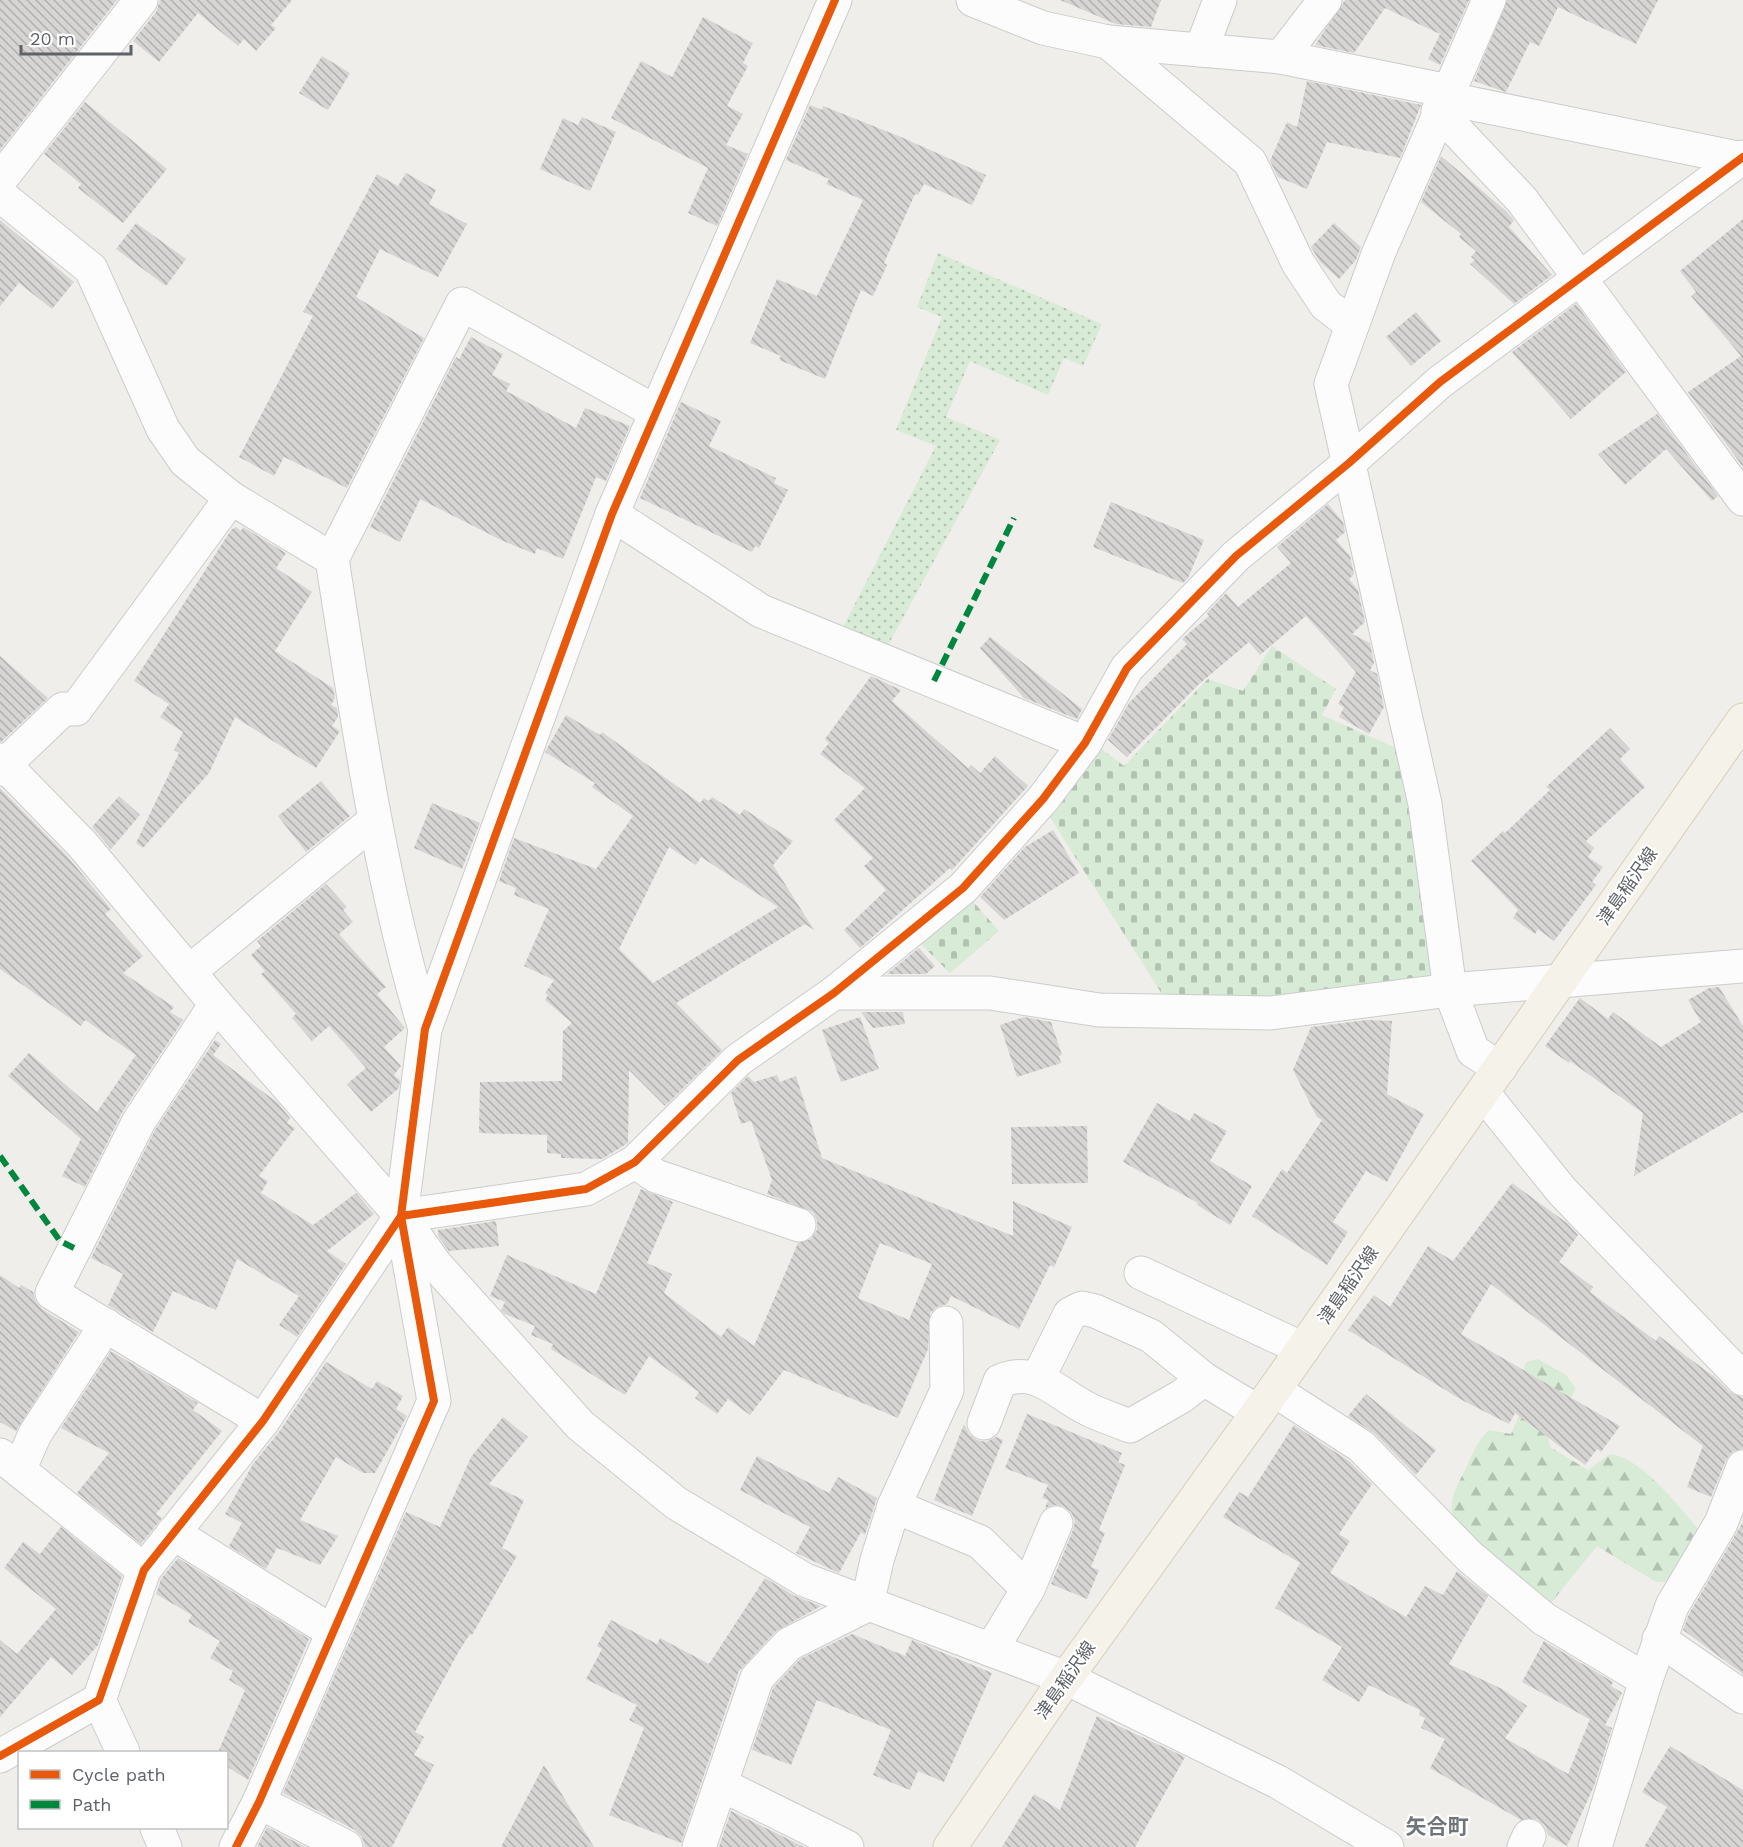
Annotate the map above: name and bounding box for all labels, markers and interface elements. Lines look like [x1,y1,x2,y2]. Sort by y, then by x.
scale bar [21,18,130,56]
text: 20 m [30,28,75,49]
street label: 津島稲沢線 [1593,843,1661,929]
street label: 津島稲沢線 [1314,1242,1382,1328]
street label: 津島稲沢線 [1031,1637,1099,1723]
legend [18,1751,228,1829]
text: Cycle path [72,1764,166,1785]
text: Path [72,1794,112,1815]
district label: 矢合町 [1406,1814,1469,1839]

